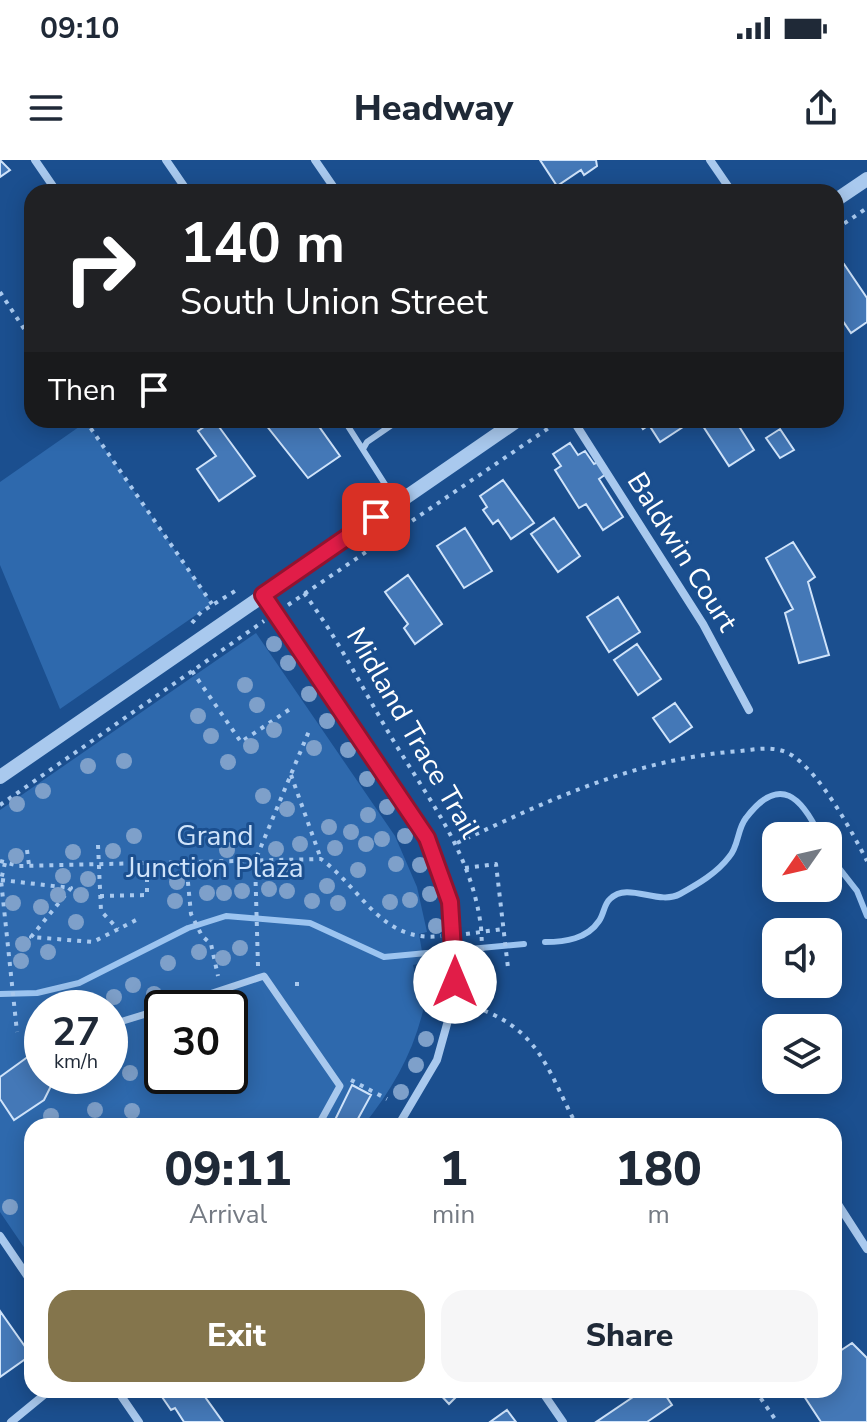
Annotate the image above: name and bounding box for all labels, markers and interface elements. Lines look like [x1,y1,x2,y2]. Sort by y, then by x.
text: 09:10 [40,8,119,49]
text: Headway [354,84,513,133]
icon: menu [24,86,68,130]
icon: share [799,86,843,130]
text: 140 m [180,205,345,282]
icon: right [48,216,152,320]
text: South Union Street [180,278,488,327]
icon: arrive [132,368,176,412]
text: Then [48,370,116,411]
street label: Baldwin Court [618,465,746,639]
pin [342,483,410,551]
icon: arrive [354,495,398,539]
street label: Midland Trace Trail [337,621,489,846]
park label: Grand Junction Plaza [125,817,304,887]
north arrow [762,822,842,902]
map controls [762,822,842,1094]
button: sound [762,918,842,998]
position arrow [413,940,497,1024]
speed limit sign: 30 [144,990,248,1094]
text: 27 [52,1005,100,1059]
button: layers [762,1014,842,1094]
text: km/h [54,1048,98,1075]
text: 09:11 [164,1136,292,1202]
text: 1 [439,1136,468,1202]
text: 180 [615,1136,702,1202]
text: Arrival [189,1197,267,1232]
text: min [432,1197,475,1232]
text: m [647,1197,670,1232]
button: Exit [48,1290,425,1382]
button: Share [441,1290,818,1382]

